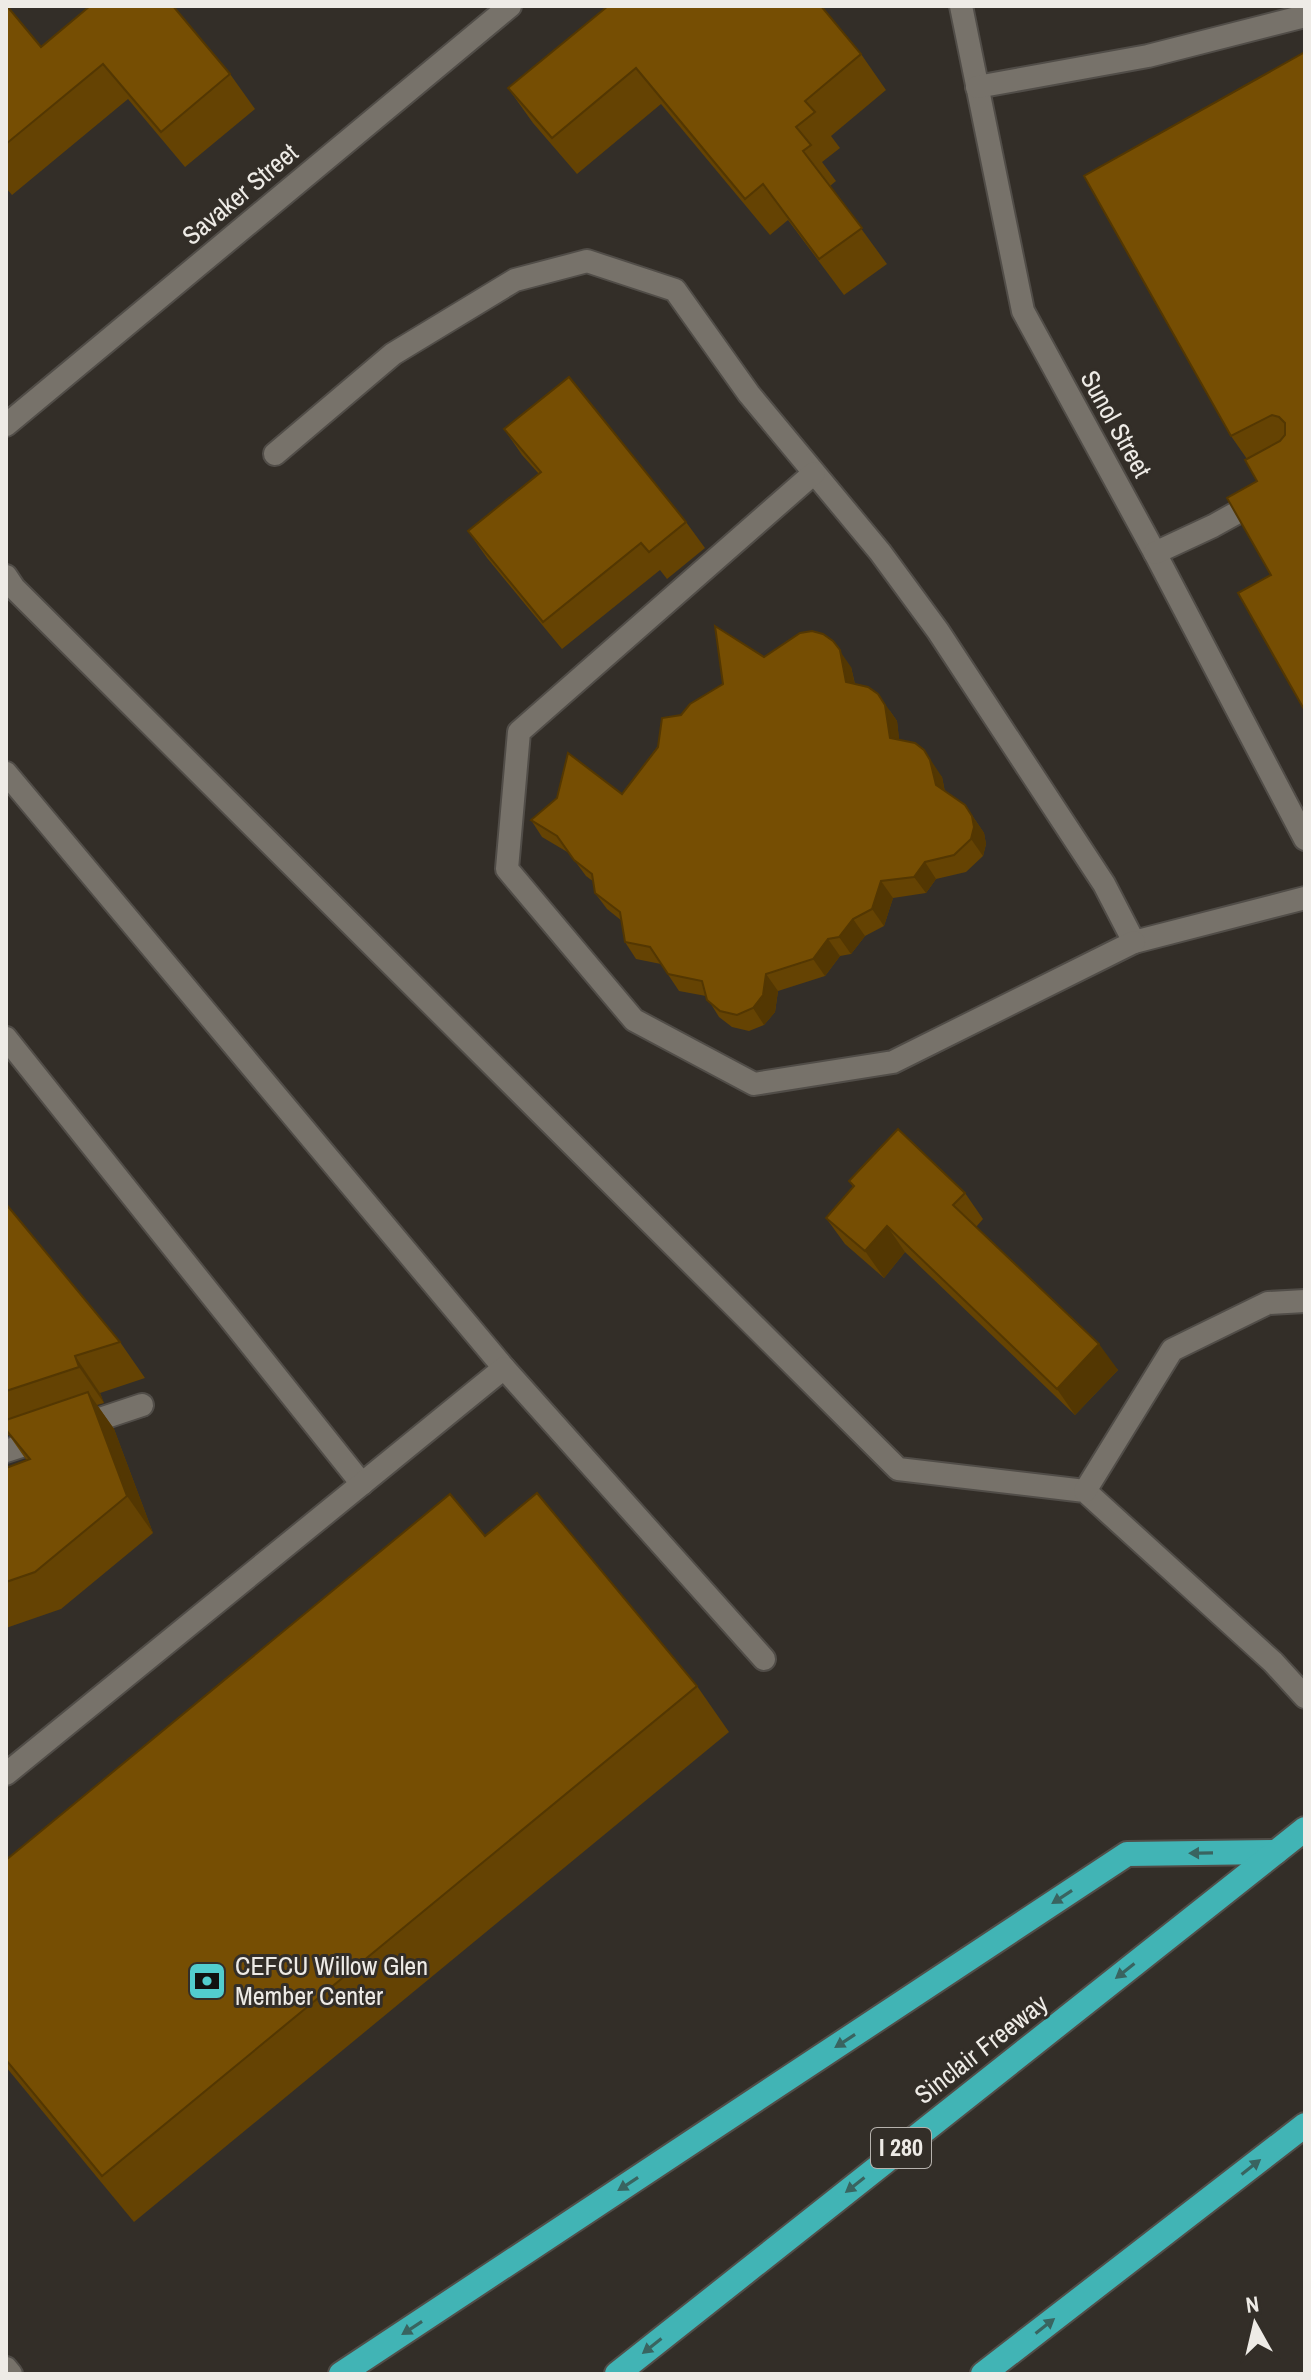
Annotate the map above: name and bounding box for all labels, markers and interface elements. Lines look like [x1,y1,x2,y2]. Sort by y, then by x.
street label: Savaker Street [174,135,305,252]
street label: Sunol Street [1073,364,1160,484]
one-way arrow [1188,1847,1213,1859]
one-way arrow [1051,1890,1073,1904]
place label: CEFCU Willow Glen Member Center [235,1948,428,2013]
bank icon: CEFCU Willow Glen Member Center [186,1960,228,2002]
one-way arrow [1115,1962,1135,1979]
street label: Sinclair Freeway [907,1985,1055,2112]
one-way arrow [835,2033,856,2048]
road number: I 280 [871,2128,931,2168]
one-way arrow [1240,2160,1261,2176]
one-way arrow [618,2176,639,2191]
one-way arrow [845,2176,865,2192]
north arrow [1215,2284,1295,2364]
text: N [1244,2288,1261,2320]
one-way arrow [1035,2319,1055,2335]
one-way arrow [401,2320,422,2335]
one-way arrow [642,2338,662,2354]

